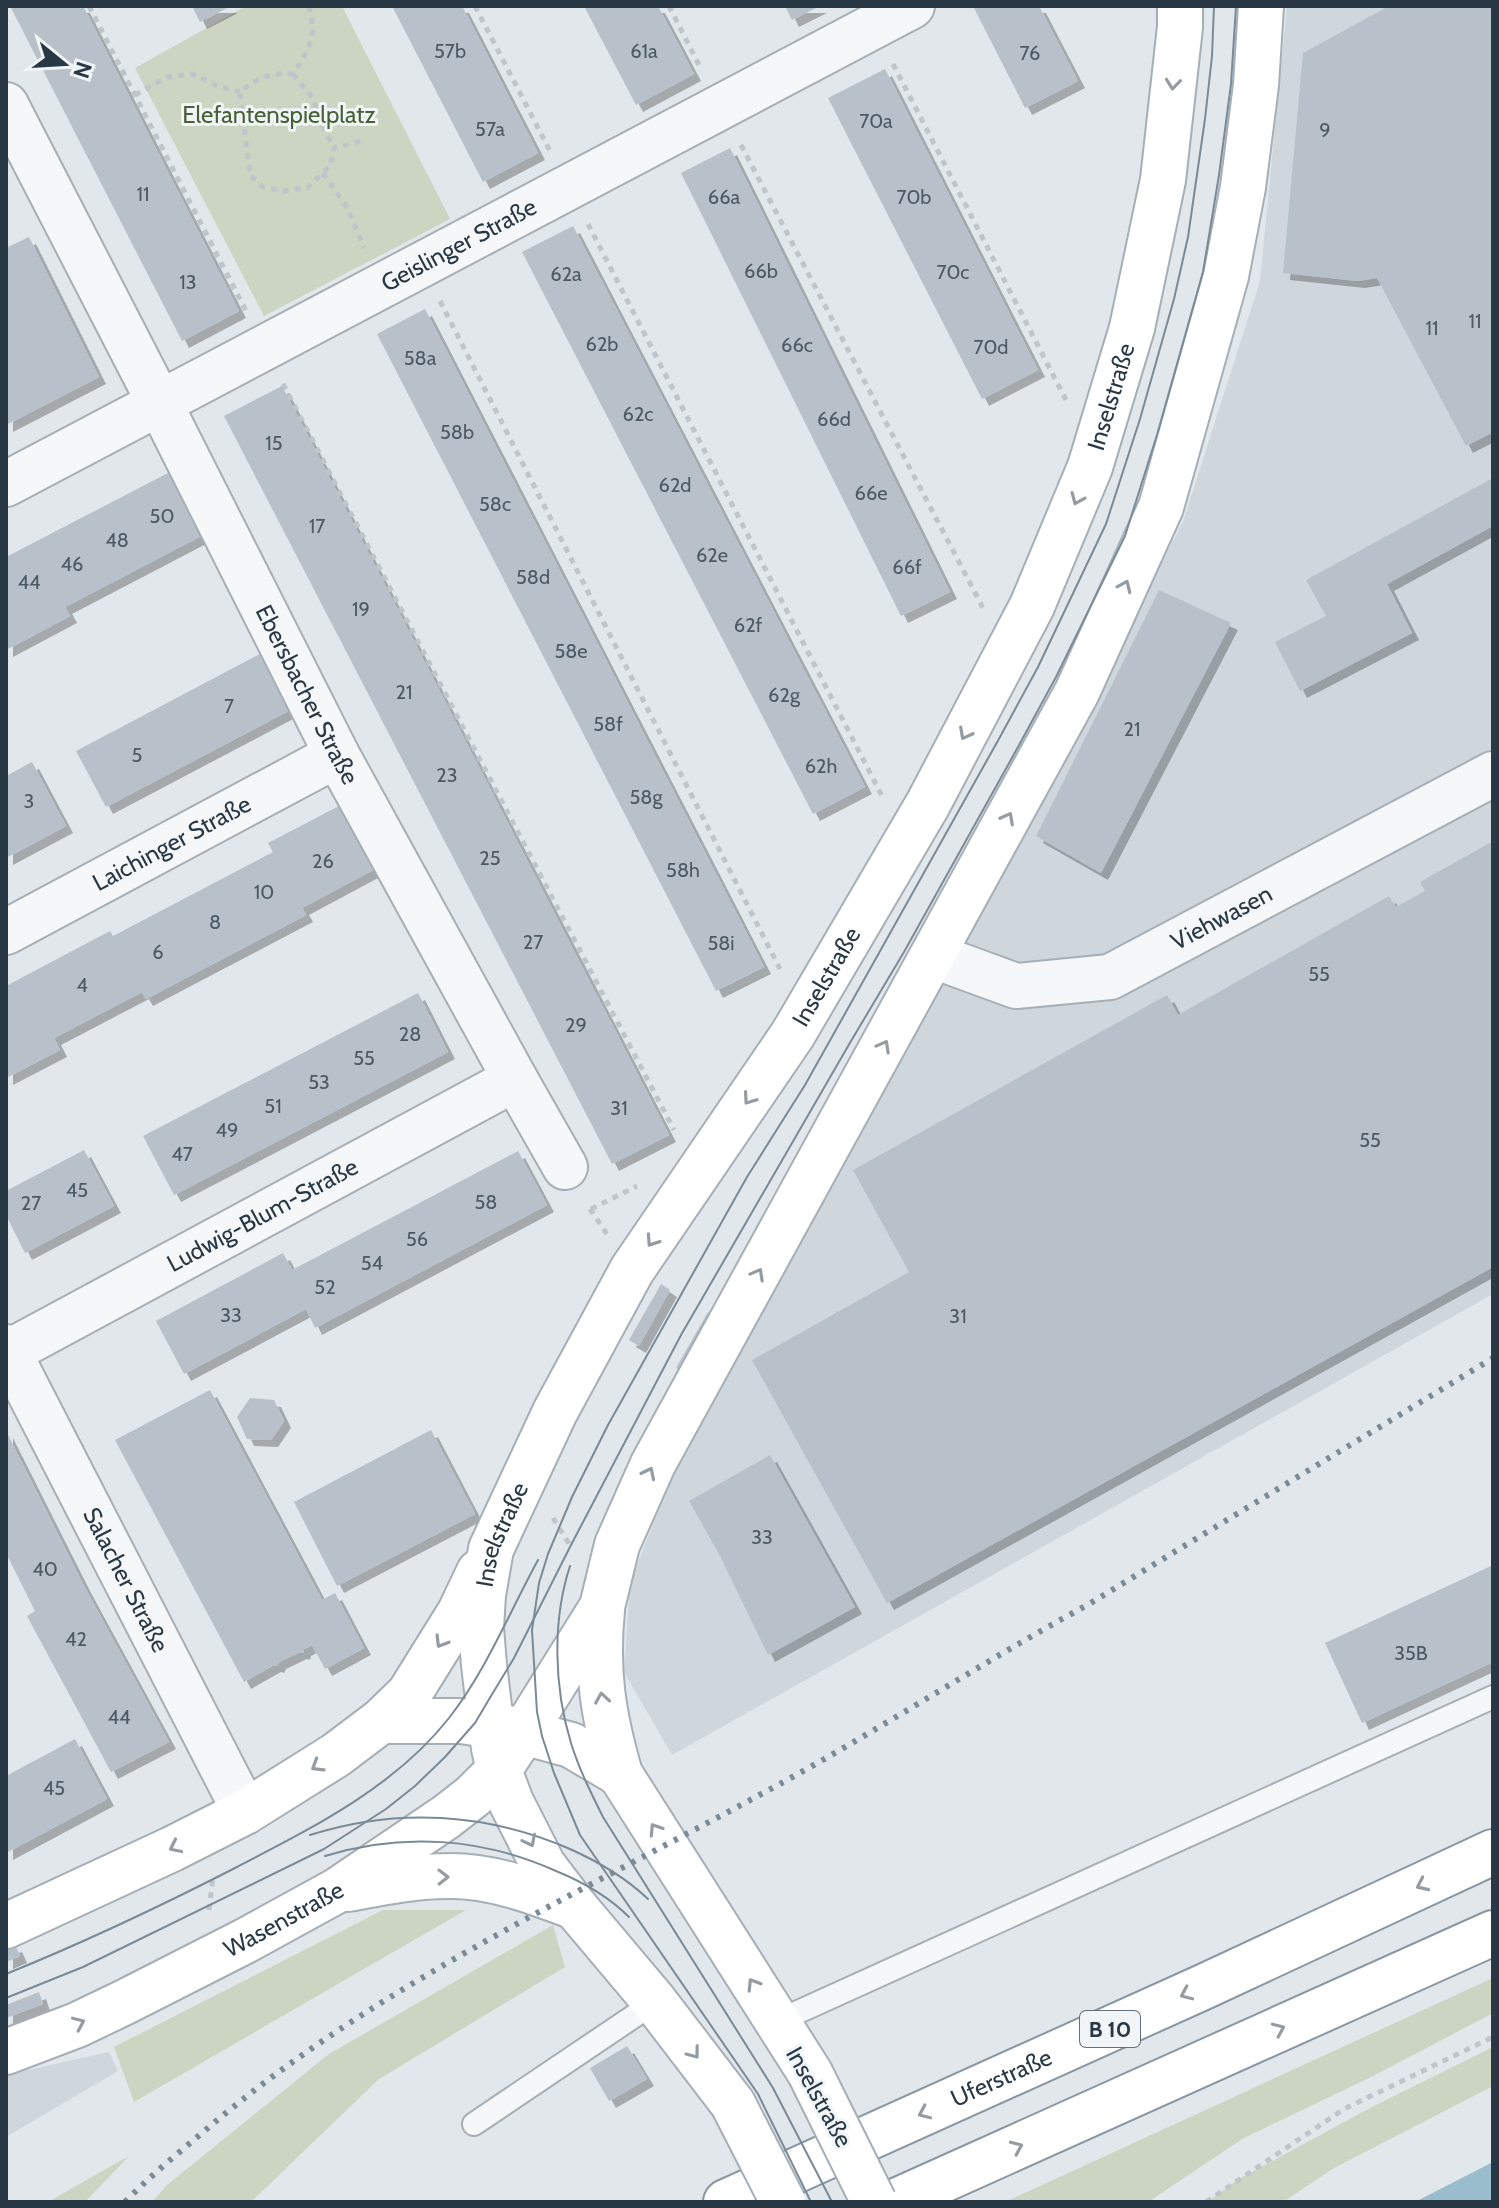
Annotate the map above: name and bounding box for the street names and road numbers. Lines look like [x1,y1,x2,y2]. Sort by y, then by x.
street label: Geislinger Straße [376,192,541,297]
street label: Inselstraße [1081,340,1141,454]
street label: Ebersbacher Straße [250,600,365,789]
street label: Laichinger Straße [88,789,256,897]
street label: Viehwasen [1166,879,1277,956]
street label: Inselstraße [786,922,867,1031]
street label: Ludwig-Blum-Straße [162,1152,363,1278]
street label: Inselstraße [470,1478,534,1589]
street label: Salacher Straße [77,1503,175,1657]
street label: Wasenstraße [219,1875,348,1963]
road number: B 10 [1080,2011,1140,2047]
street label: Inselstraße [780,2042,859,2152]
street label: Uferstraße [946,2042,1056,2113]

